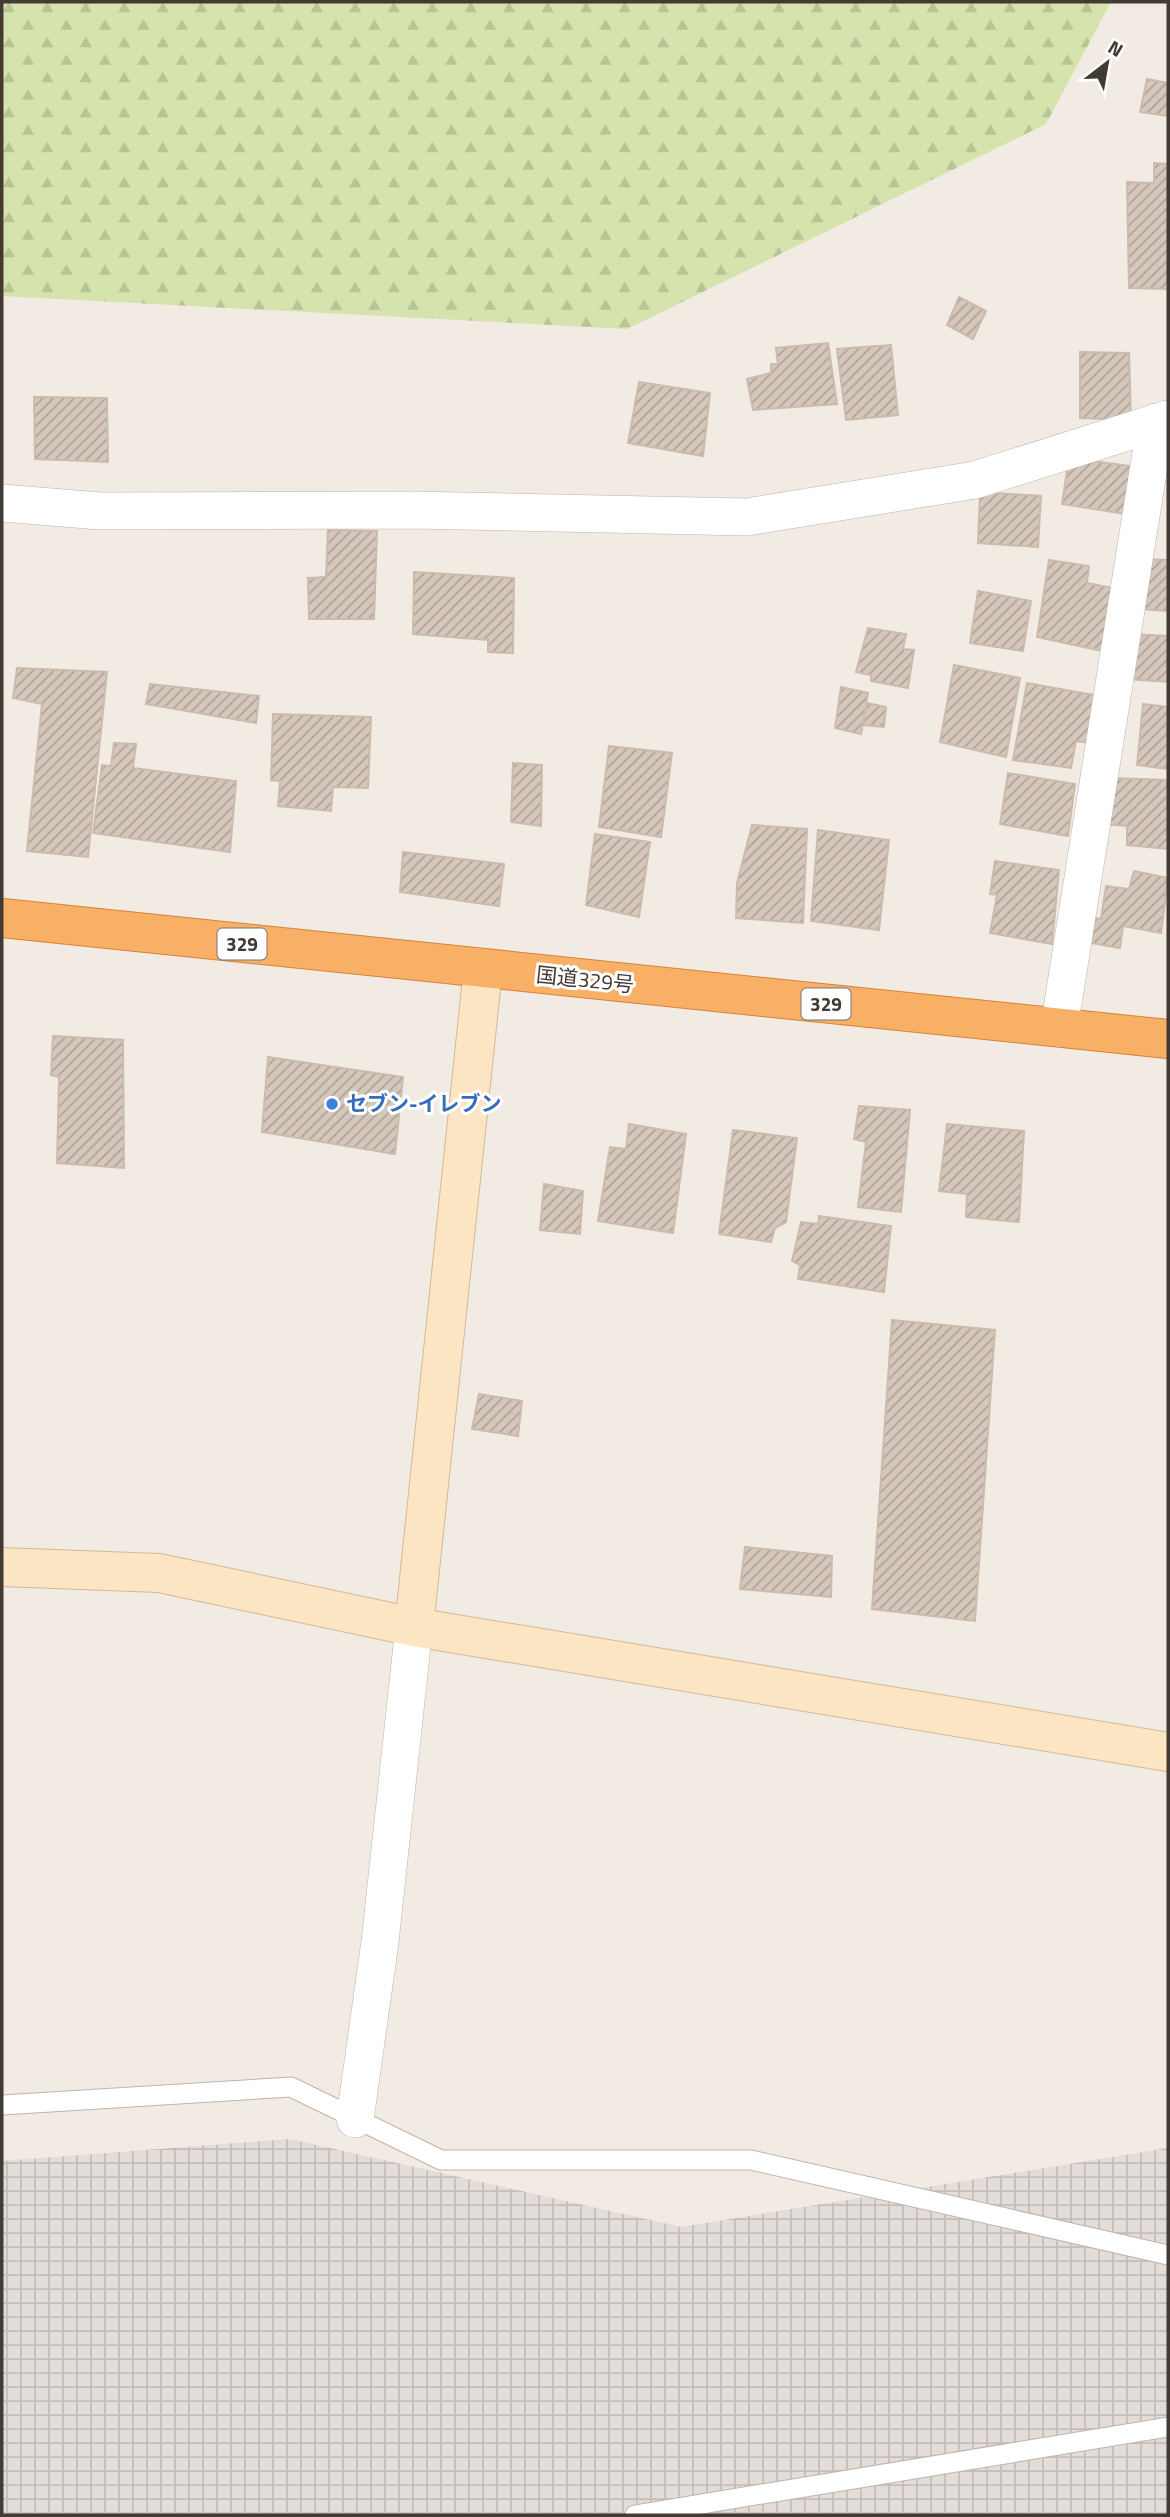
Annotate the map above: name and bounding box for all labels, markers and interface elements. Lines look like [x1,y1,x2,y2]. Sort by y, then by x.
north arrow [1072,28,1142,98]
text: N [1103,32,1129,64]
road number: 329 [218,928,266,960]
street label: 国道329号 [535,958,636,1000]
road number: 329 [802,988,850,1020]
place label: セブン-イレブン [346,1087,502,1119]
marker: セブン-イレブン [324,1096,340,1112]

